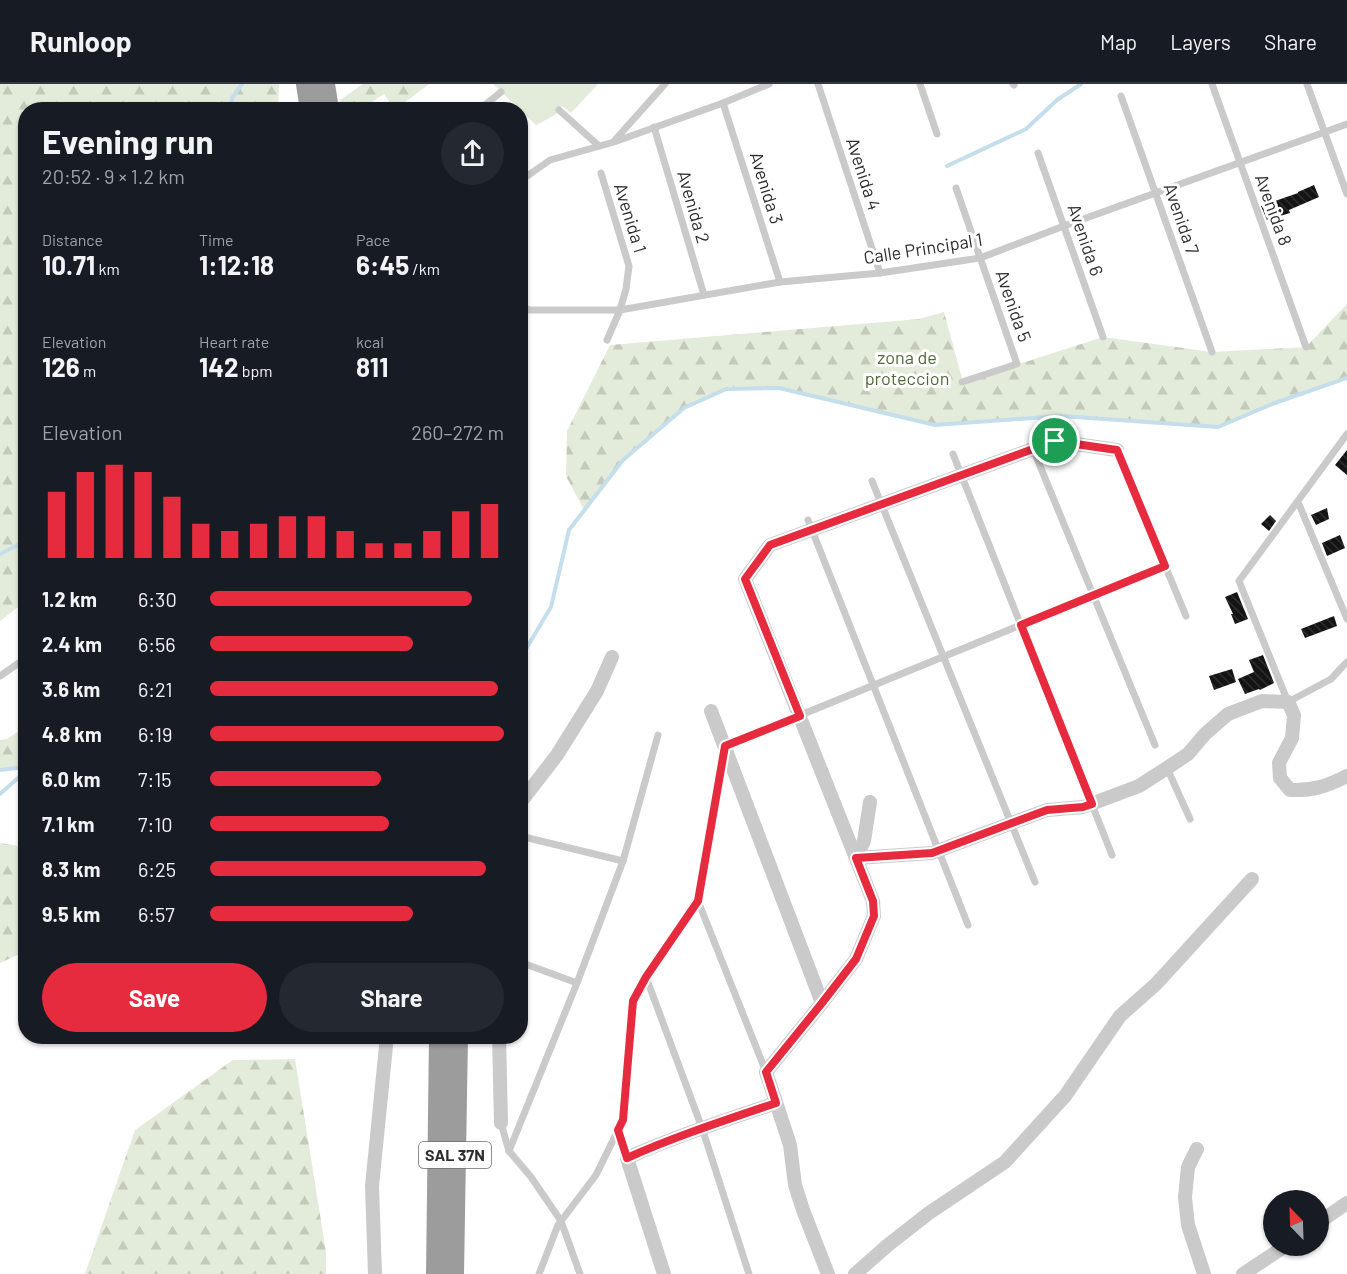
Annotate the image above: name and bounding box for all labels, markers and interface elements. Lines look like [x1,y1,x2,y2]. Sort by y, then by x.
text: Runloop [30,24,132,58]
text: Map [1100,29,1137,54]
text: Layers [1170,29,1231,54]
text: Share [1264,29,1317,54]
text: Evening run [42,121,214,161]
button: share [441,122,504,185]
street label: Avenida 4 [842,135,886,213]
street label: Avenida 3 [746,149,788,227]
text: 20:52 · 9 × 1.2 km [42,164,185,188]
street label: Avenida 2 [673,168,715,246]
street label: Avenida 8 [1251,171,1297,248]
street label: Avenida 1 [610,180,652,255]
street label: Avenida 7 [1160,180,1204,258]
street label: Avenida 6 [1063,201,1108,278]
street label: Calle Principal 1 [862,228,984,268]
text: Distance [42,230,103,249]
text: Time [199,230,234,249]
text: Pace [356,230,390,249]
text: 10.71 [42,249,95,280]
text: 1:12:18 [199,249,274,280]
text: 6:45 [356,249,409,280]
text: km [95,259,120,278]
text: /km [409,259,440,278]
street label: Avenida 5 [991,267,1036,344]
text: Elevation [42,332,106,351]
text: Heart rate [199,332,269,351]
text: kcal [356,332,384,351]
park label: zona de proteccion [865,346,949,389]
text: 126 [42,351,80,382]
text: 142 [199,351,239,382]
text: 811 [356,351,388,382]
text: m [80,361,96,380]
text: bpm [239,361,273,380]
pin [1029,415,1080,466]
text: Elevation [42,420,123,444]
text: 260–272 m [411,420,504,444]
icon: arrive [1038,424,1071,457]
text: 1.2 km [42,587,97,611]
text: 6:30 [138,587,177,611]
text: 2.4 km [42,632,102,656]
text: 6:56 [138,632,176,656]
text: 3.6 km [42,677,100,701]
text: 6:21 [138,677,173,701]
text: 4.8 km [42,722,102,746]
text: 6:19 [138,722,173,746]
text: 6.0 km [42,767,100,791]
text: 7:15 [138,767,172,791]
text: 7.1 km [42,812,94,836]
text: 7:10 [138,812,173,836]
text: 8.3 km [42,857,100,881]
text: 6:25 [138,857,176,881]
text: 9.5 km [42,902,100,926]
text: 6:57 [138,902,175,926]
button: Save [42,963,267,1032]
button: Share [279,963,504,1032]
road number: SAL 37N [419,1142,491,1168]
north arrow [1263,1190,1329,1256]
map controls [1263,1190,1329,1256]

